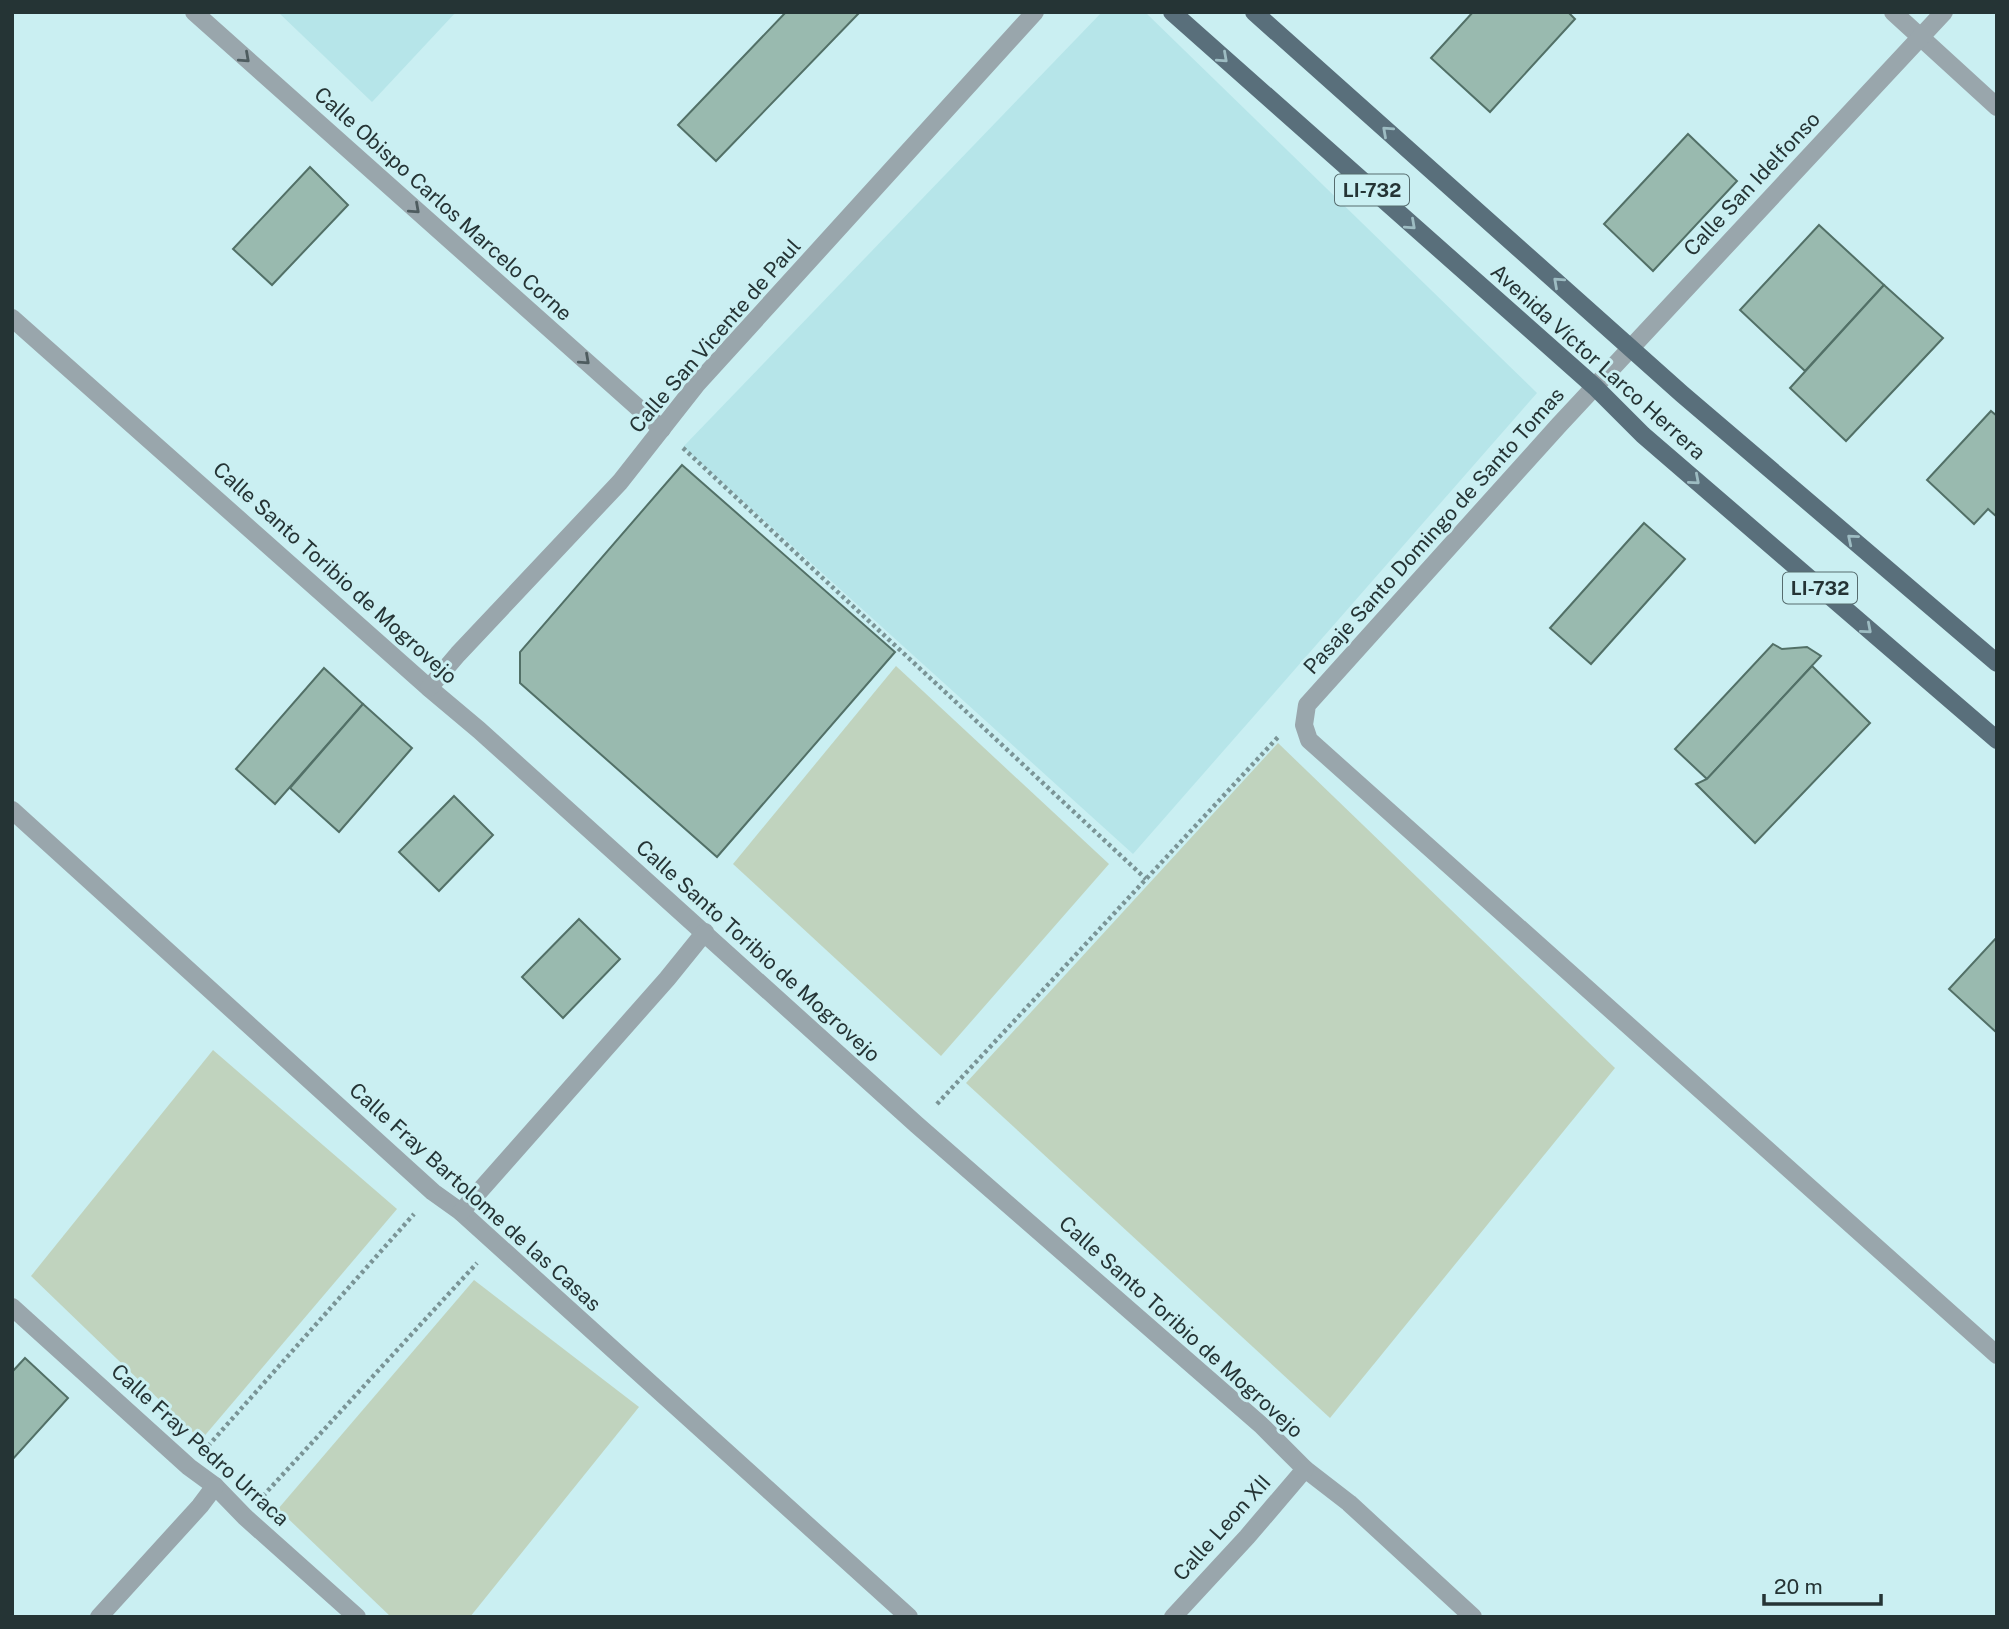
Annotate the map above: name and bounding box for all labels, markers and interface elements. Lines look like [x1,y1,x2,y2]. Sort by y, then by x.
one-way arrow [237,50,250,62]
one-way arrow [1215,50,1228,62]
street label: Calle Obispo Carlos Marcelo Corne [309,81,577,326]
street label: Calle San Idelfonso [1678,106,1825,261]
one-way arrow [1383,127,1396,139]
road number: LI-732 [1335,174,1409,206]
one-way arrow [407,201,420,213]
one-way arrow [1403,217,1416,229]
street label: Calle San Vicente de Paul [624,234,806,438]
street label: Avenida Víctor Larco Herrera [1486,259,1711,465]
one-way arrow [1553,278,1566,290]
one-way arrow [577,352,590,364]
street label: Pasaje Santo Domingo de Santo Tomas [1298,382,1569,679]
street label: Calle Santo Toribio de Mogrovejo [208,456,462,689]
one-way arrow [1687,472,1700,484]
one-way arrow [1847,535,1860,547]
road number: LI-732 [1783,572,1857,604]
one-way arrow [1859,621,1872,633]
street label: Calle Santo Toribio de Mogrovejo [631,834,885,1067]
street label: Calle Fray Bartolome de las Casas [344,1077,606,1316]
street label: Calle Santo Toribio de Mogrovejo [1054,1210,1308,1443]
street label: Calle Fray Pedro Urraca [106,1358,294,1531]
street label: Calle Leon XII [1168,1470,1276,1586]
scale bar [1764,1562,1881,1606]
text: 20 m [1774,1574,1823,1599]

